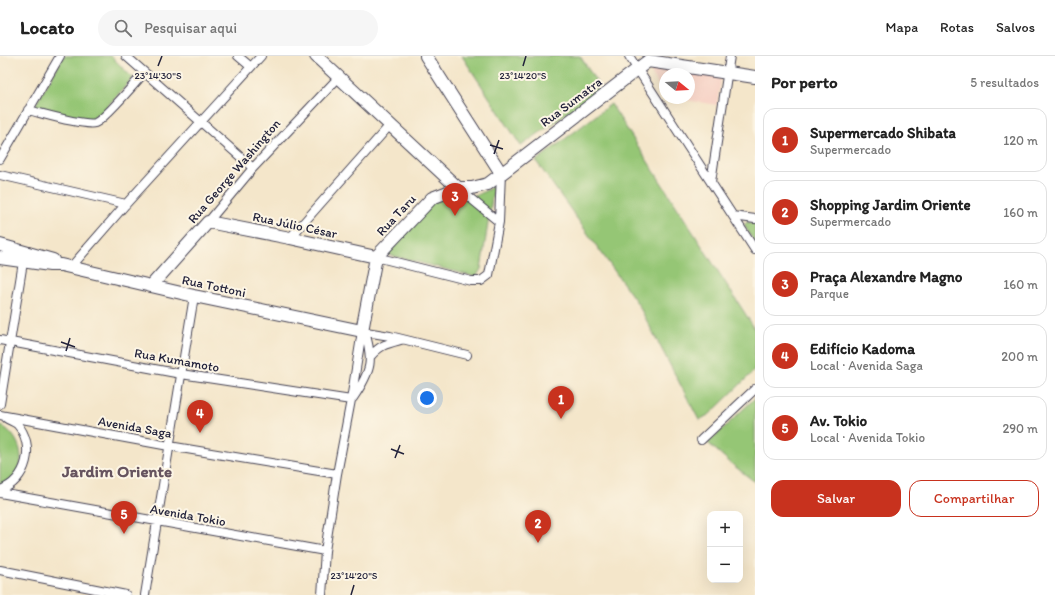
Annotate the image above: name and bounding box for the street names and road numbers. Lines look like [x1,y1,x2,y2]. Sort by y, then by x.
street label: Rua Sumatra [537,74,605,130]
street label: Rua George Washington [185,116,283,226]
street label: Rua Taru [373,191,419,239]
street label: Rua Júlio César [251,209,339,241]
street label: Rua Tottoni [181,272,247,300]
street label: Rua Kumamoto [133,345,221,375]
street label: Avenida Saga [97,413,174,441]
street label: Avenida Tokio [149,501,227,529]

